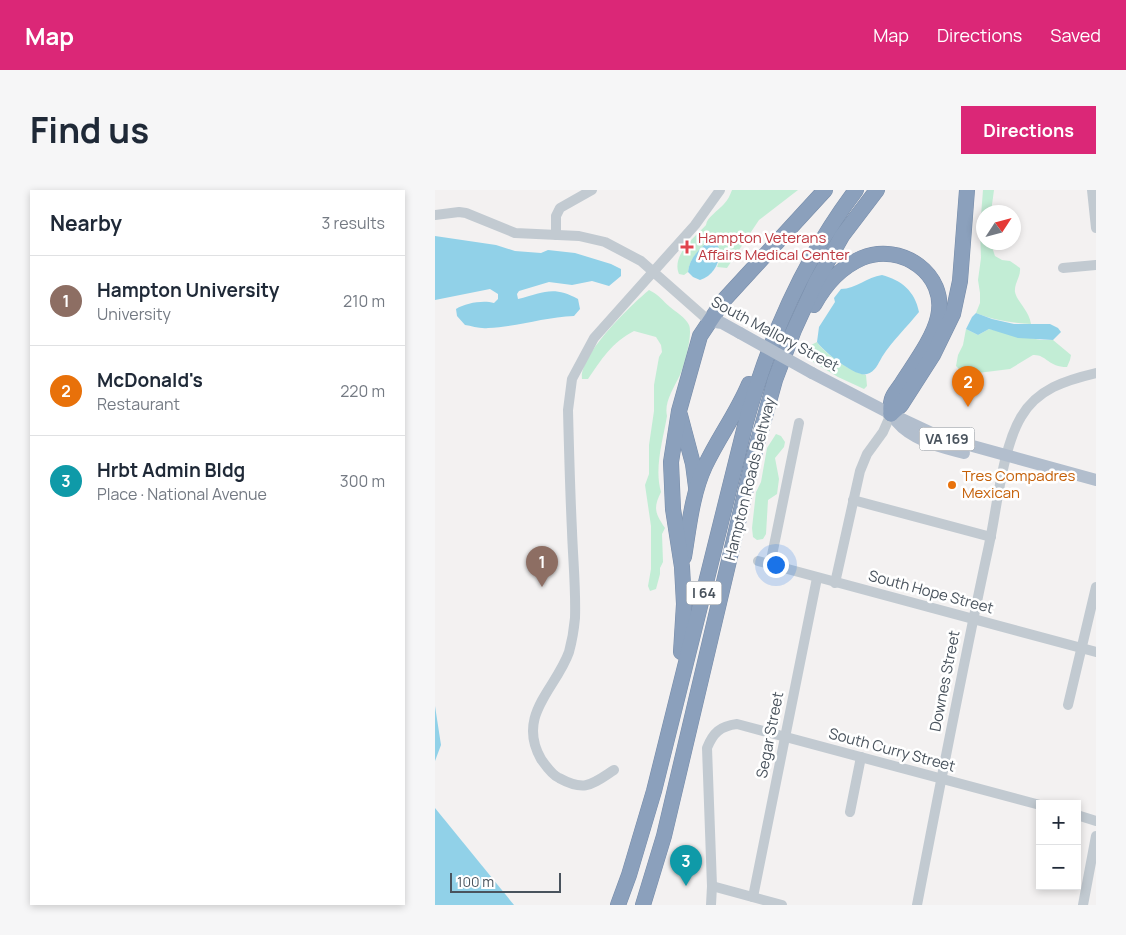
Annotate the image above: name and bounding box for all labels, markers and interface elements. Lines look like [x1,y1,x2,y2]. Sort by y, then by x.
text: Map [25,19,74,52]
text: Map [873,23,909,47]
text: Directions [937,23,1022,47]
text: Saved [1050,23,1101,47]
text: Find us [30,106,149,154]
button: Directions [961,106,1096,154]
north arrow [976,205,1021,250]
text: Nearby [50,209,122,237]
text: 3 results [322,212,385,234]
place label: Hampton Veterans Affairs Medical Center [698,227,850,265]
marker: Hampton Veterans Affairs Medical Center [680,240,694,254]
text: Hampton University [97,277,279,303]
text: 1 [62,290,70,312]
text: 210 m [343,290,385,312]
street label: South Mallory Street [708,291,843,376]
text: University [97,303,171,325]
pin: 2 [952,366,984,407]
text: McDonald's [97,367,203,393]
text: 2 [61,380,71,402]
text: 220 m [340,380,385,402]
text: Restaurant [97,393,180,415]
street label: Hampton Roads Beltway [719,395,780,563]
road number: VA 169 [919,428,975,450]
text: Hrbt Admin Bldg [97,457,245,483]
place label: Tres Compadres Mexican [962,465,1076,503]
text: 3 [61,470,71,492]
text: 300 m [340,470,385,492]
marker: Tres Compadres Mexican [946,479,958,491]
text: Place · National Avenue [97,483,267,505]
pin: 1 [526,546,558,587]
your location [763,552,789,578]
street label: South Hope Street [866,565,996,618]
road number: I 64 [687,582,721,604]
street label: Downes Street [924,628,965,733]
street label: Segar Street [751,690,788,780]
street label: South Curry Street [826,723,958,777]
map controls [1036,800,1081,890]
button: + [1036,800,1081,845]
pin: 3 [670,845,702,886]
button: − [1036,845,1081,890]
scale bar [450,870,561,893]
text: 100 m [457,872,494,891]

